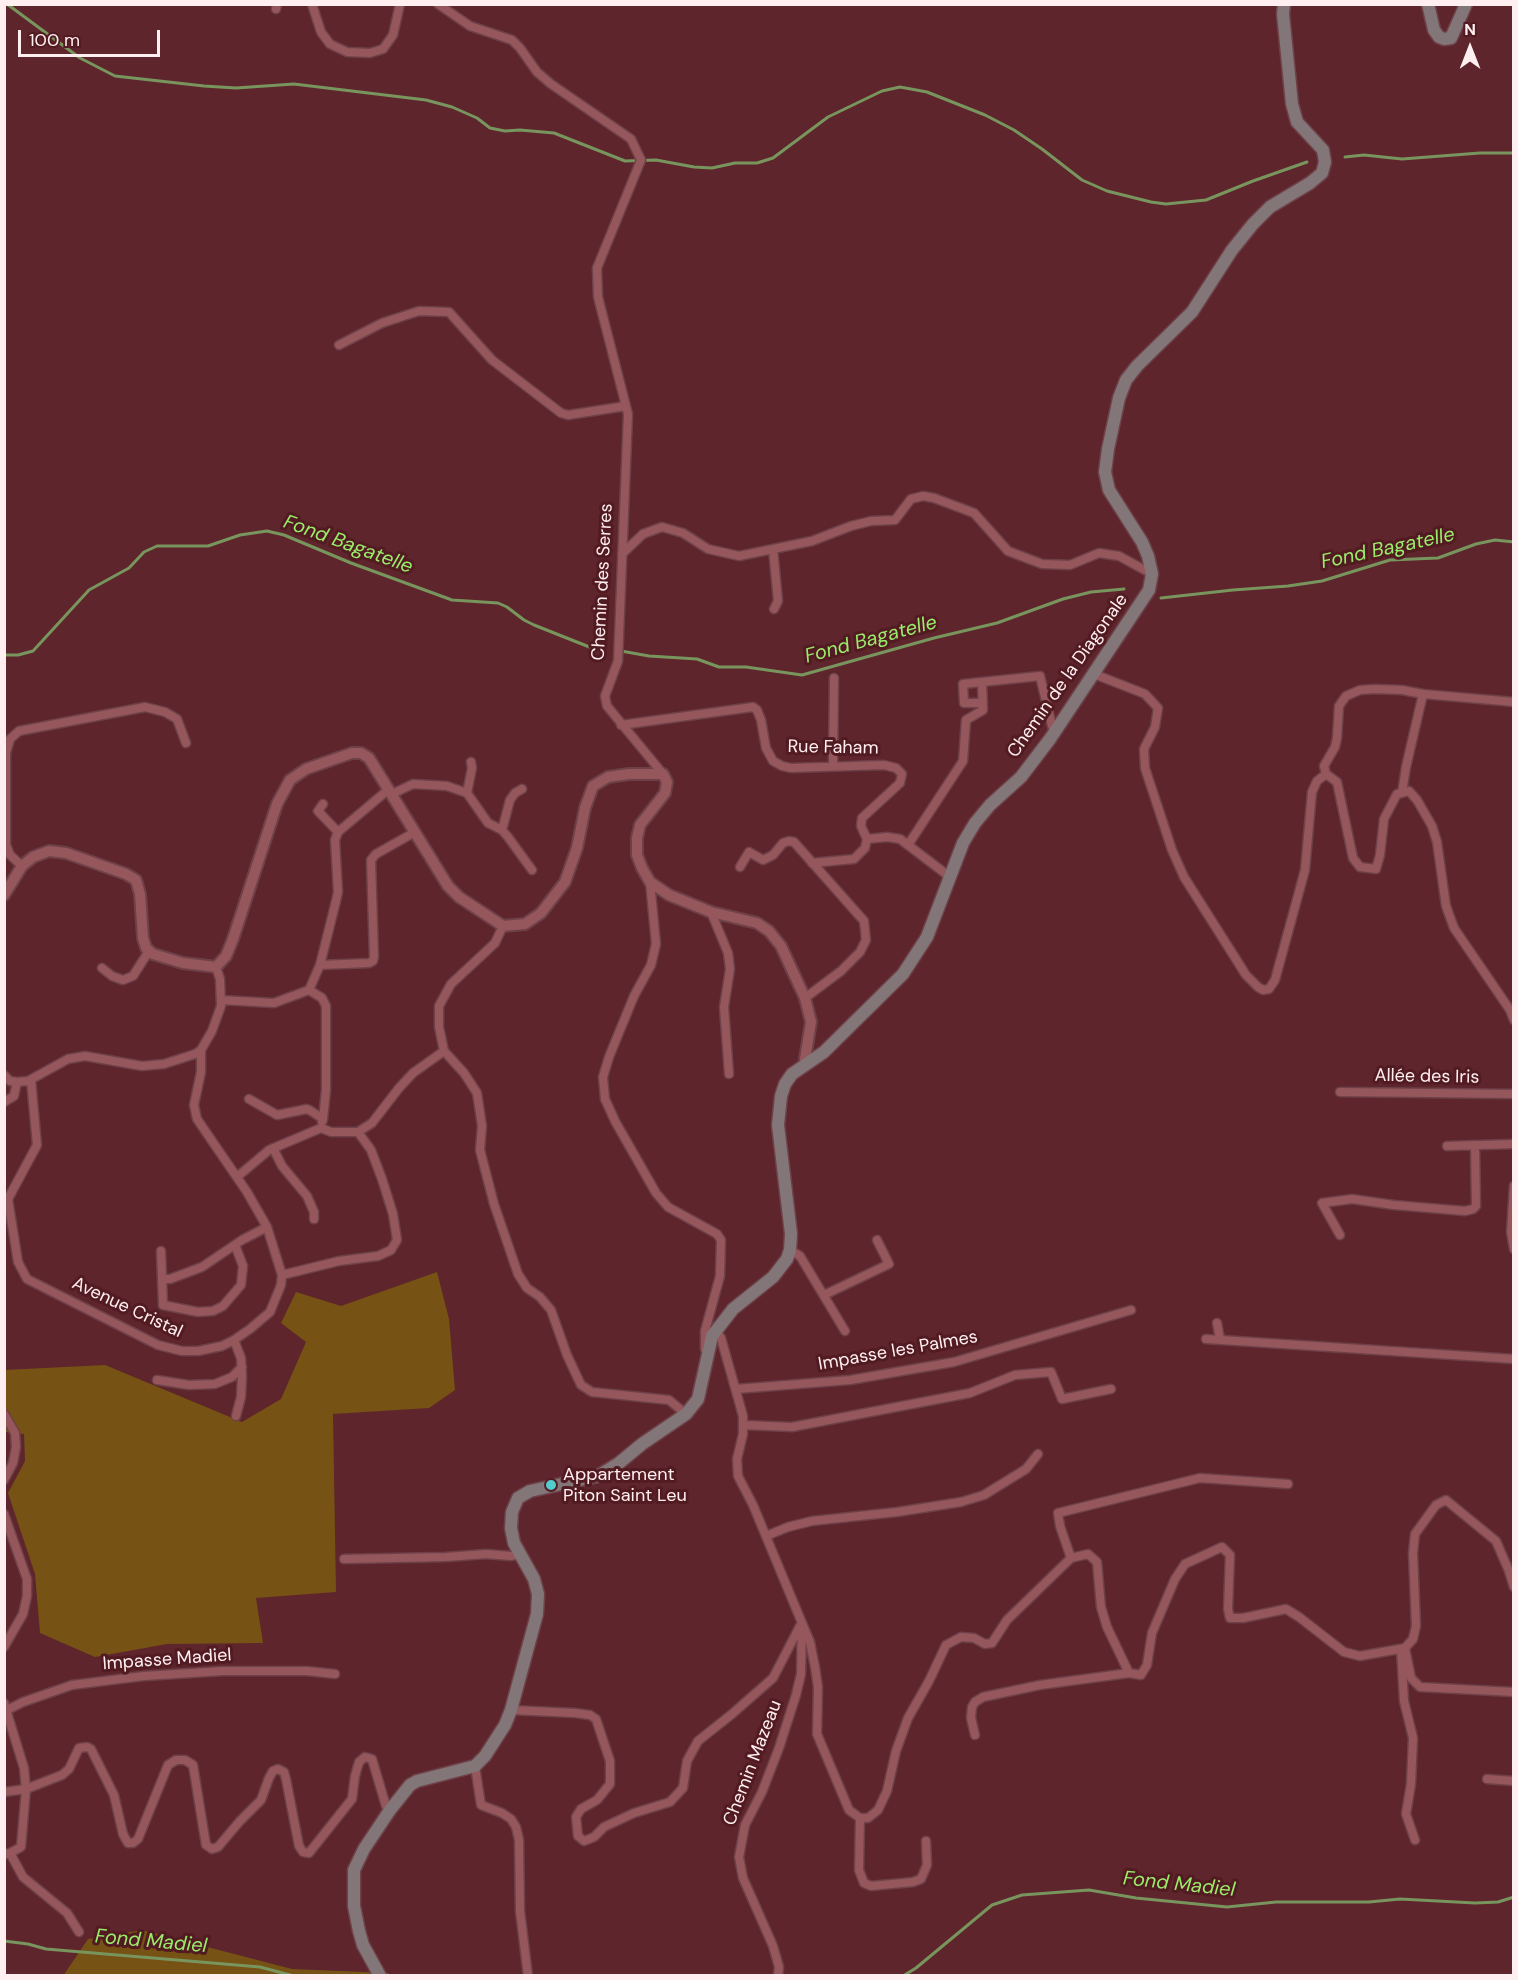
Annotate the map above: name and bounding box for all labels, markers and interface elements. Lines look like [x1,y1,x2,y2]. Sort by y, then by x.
scale bar [21,18,164,56]
north arrow [1440,18,1500,78]
text: N [1464,19,1476,40]
text: 100 m [29,28,80,52]
street label: Chemin des Serres [588,503,618,661]
water label: Fond Bagatelle [280,510,416,580]
water label: Fond Bagatelle [1319,523,1457,575]
street label: Chemin de la Diagonale [1003,590,1133,762]
water label: Fond Bagatelle [802,611,940,669]
street label: Rue Faham [787,736,879,760]
street label: Allée des Iris [1374,1065,1480,1089]
street label: Avenue Cristal [68,1273,186,1343]
street label: Impasse les Palmes [817,1326,979,1376]
place label: Appartement Piton Saint Leu [563,1464,687,1506]
marker: Appartement Piton Saint Leu [544,1478,558,1492]
street label: Impasse Madiel [102,1645,232,1675]
street label: Chemin Mazeau [719,1697,787,1829]
water label: Fond Madiel [1122,1867,1236,1903]
water label: Fond Madiel [94,1925,208,1959]

